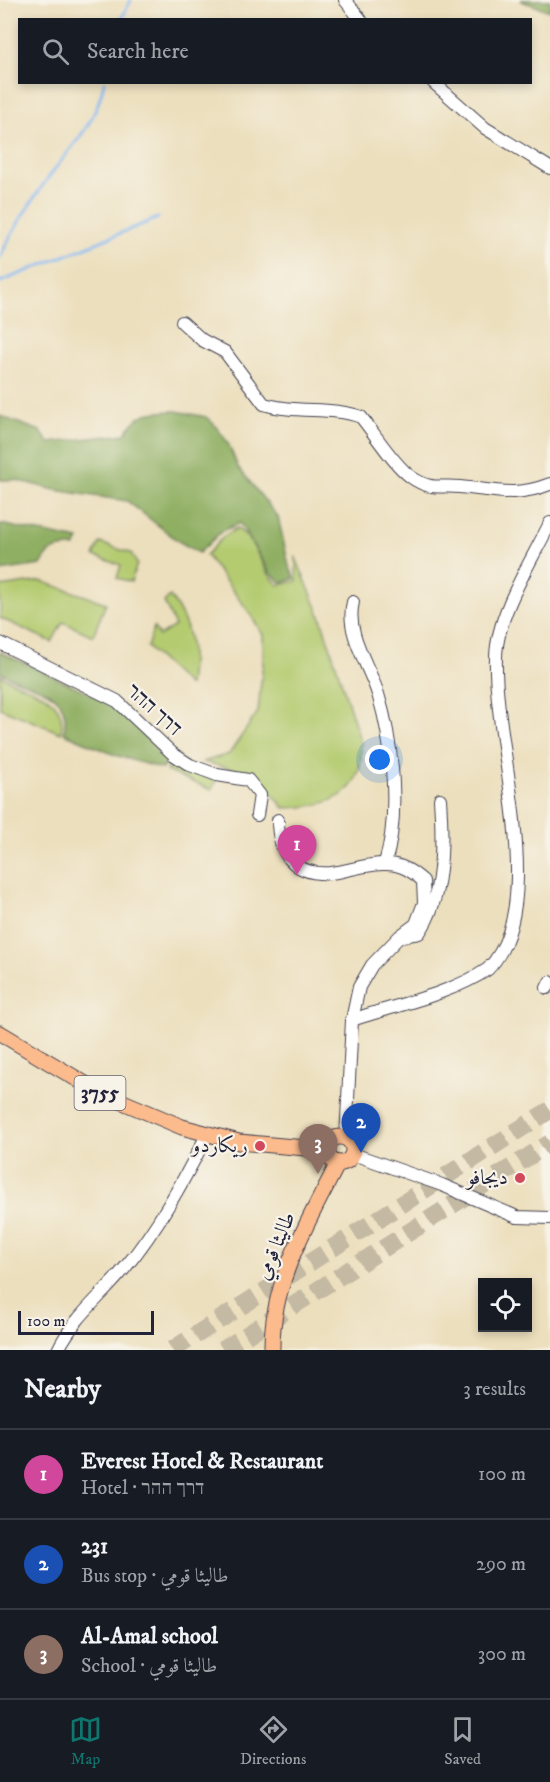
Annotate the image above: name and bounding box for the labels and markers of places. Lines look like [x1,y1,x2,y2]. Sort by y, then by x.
pin: 1 [278,826,316,875]
pin: 2 [342,1104,380,1153]
pin: 3 [298,1124,338,1174]
place label: ريكاردو [190,1133,248,1159]
marker: ريكاردو [253,1139,267,1153]
place label: ديجافو [465,1165,508,1191]
marker: ديجافو [513,1171,527,1185]

